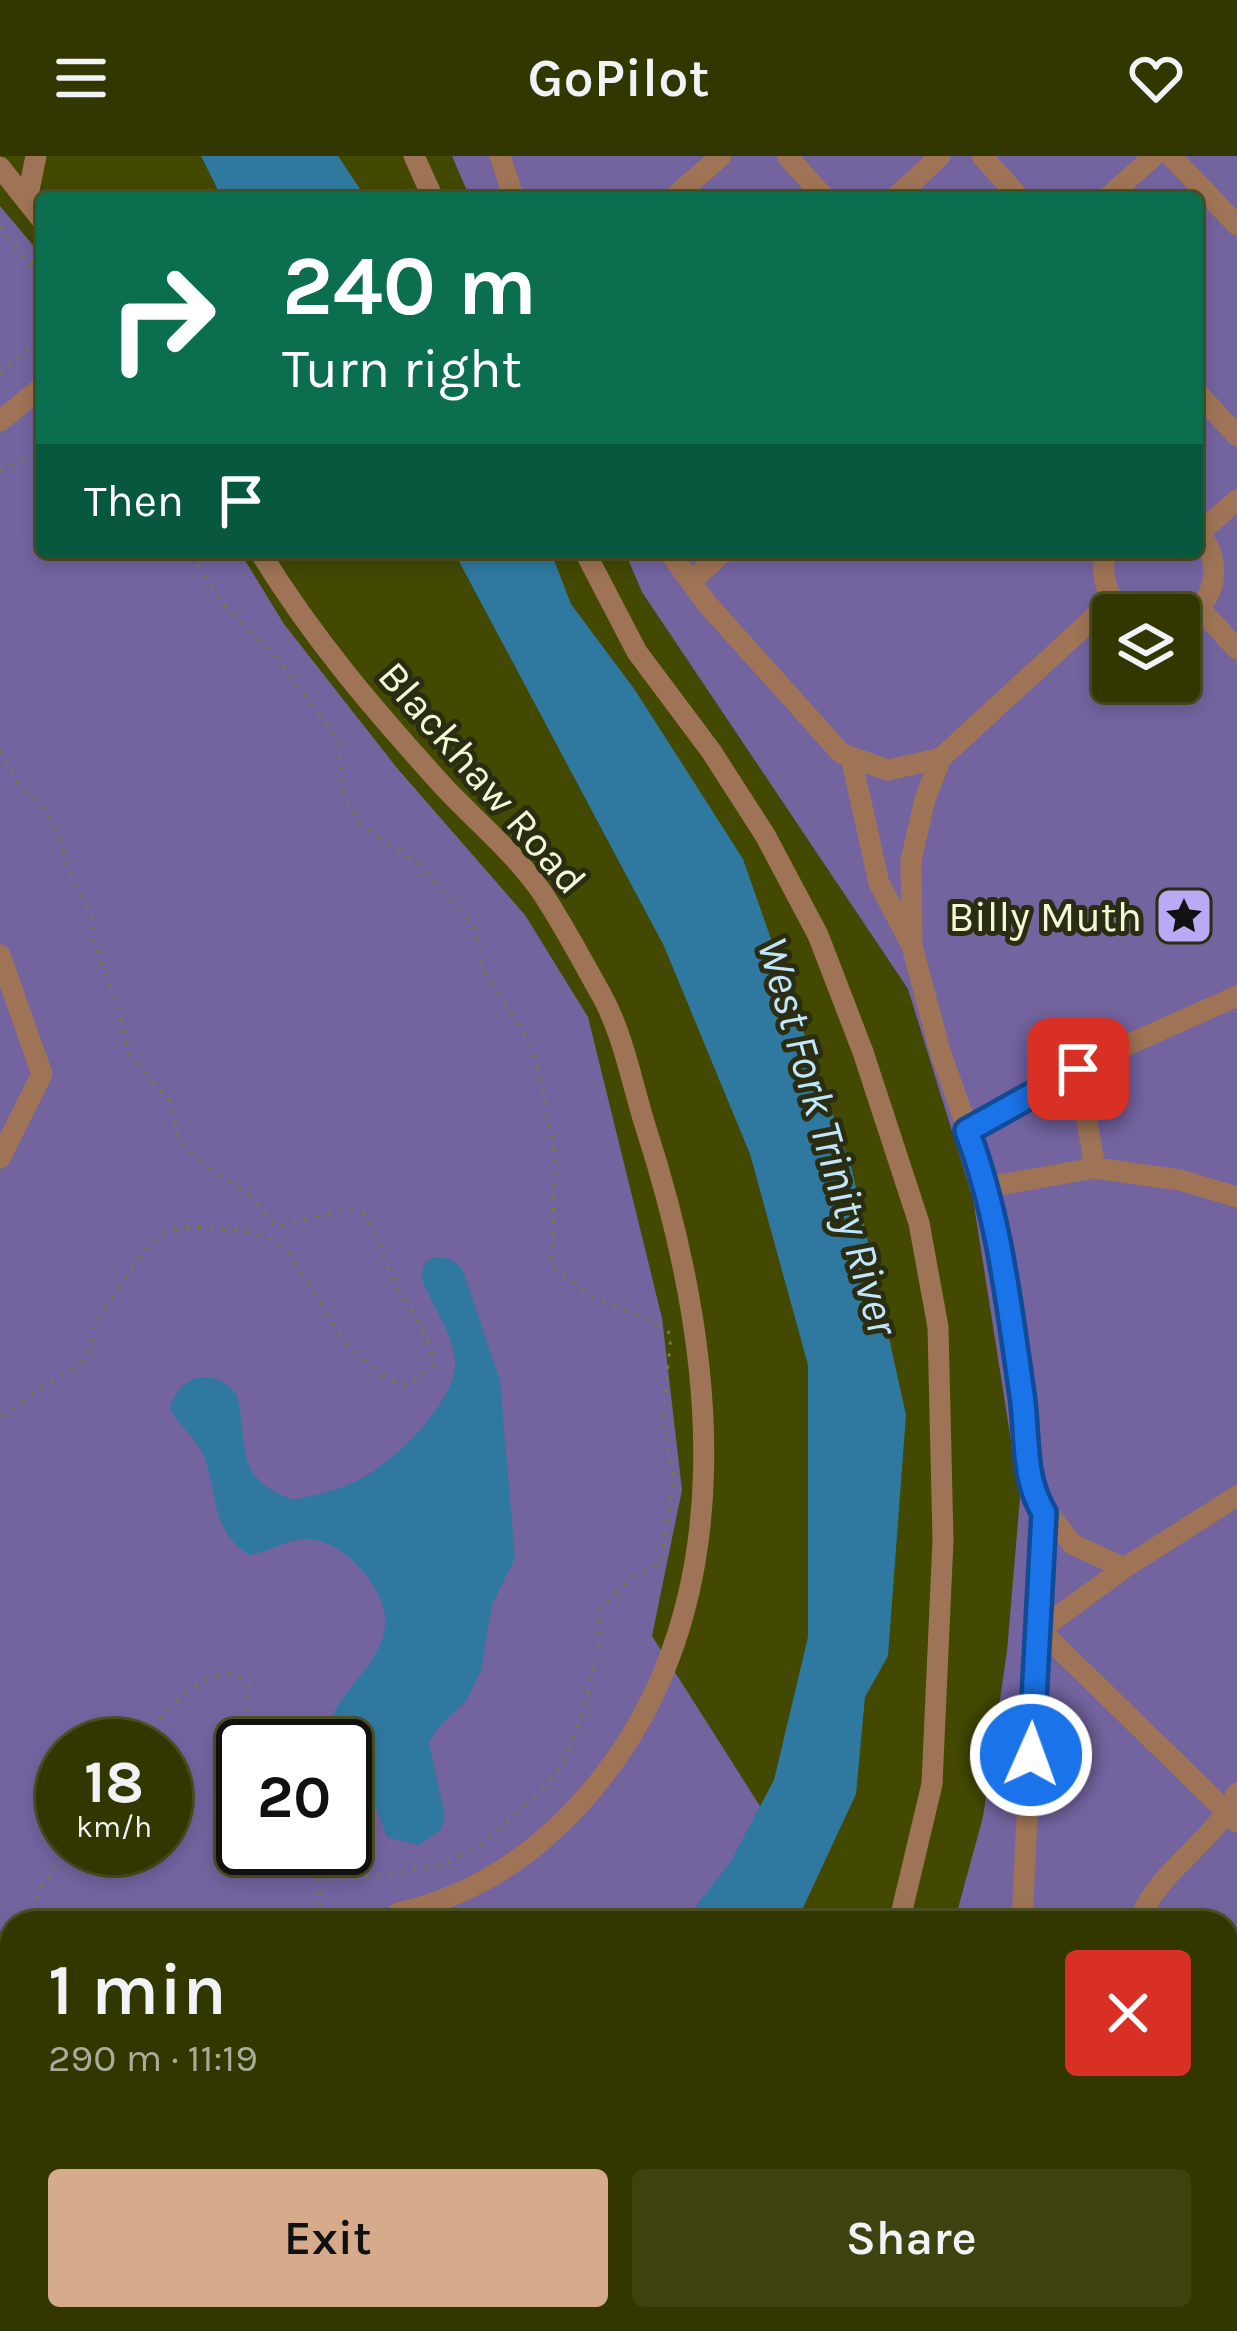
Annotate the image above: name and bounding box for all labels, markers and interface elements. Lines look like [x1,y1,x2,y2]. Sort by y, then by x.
icon: menu [48,45,114,111]
icon: heart [1123,45,1189,111]
text: GoPilot [528,46,709,110]
text: 240 m [282,237,537,335]
icon: right [84,240,240,396]
text: Turn right [282,337,522,401]
icon: arrive [208,468,274,534]
text: Then [84,475,184,527]
map controls [1092,594,1200,702]
button: layers [1092,594,1200,702]
street label: Blackhaw Road [368,651,597,904]
place icon: Billy Muth [1153,885,1215,947]
place label: Billy Muth [948,892,1142,942]
water label: West Fork Trinity River [745,931,910,1343]
pin [1027,1018,1129,1120]
icon: arrive [1045,1036,1111,1102]
position arrow [968,1692,1094,1818]
speed limit sign: 20 [216,1719,372,1875]
text: 18 [84,1747,144,1817]
text: km/h [76,1809,152,1845]
text: 1 min [48,1948,227,2032]
button: close [1065,1950,1191,2076]
text: 290 m · 11:19 [48,2035,258,2081]
button: Exit [48,2169,608,2307]
button: Share [632,2169,1191,2307]

